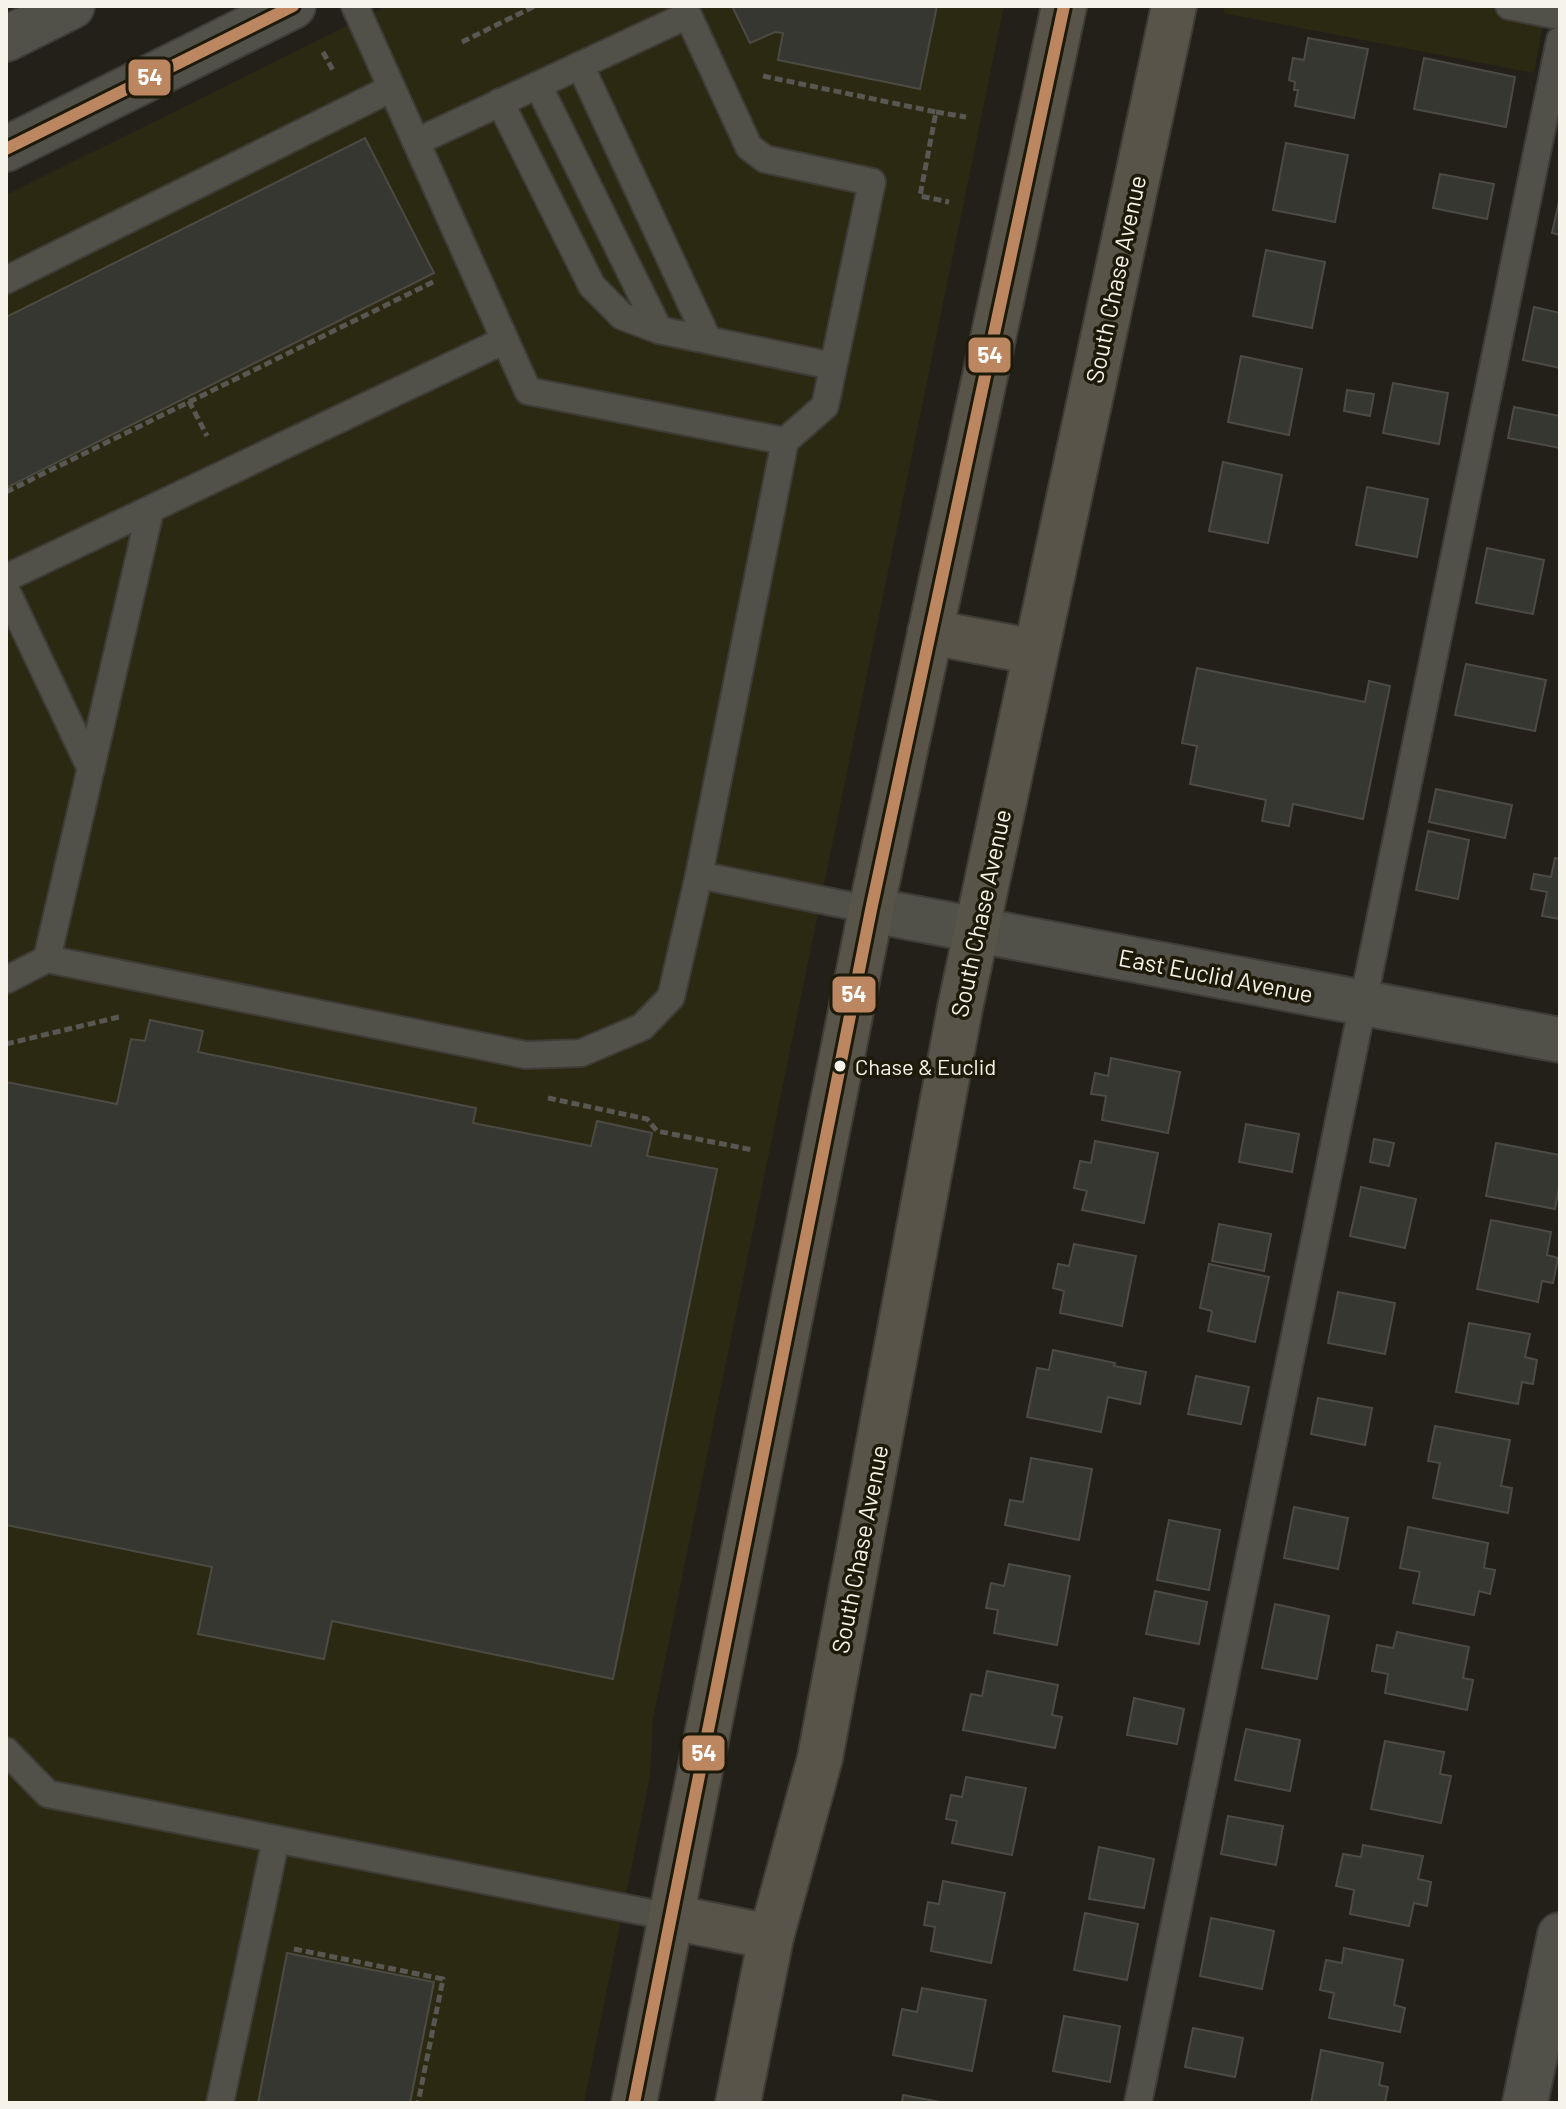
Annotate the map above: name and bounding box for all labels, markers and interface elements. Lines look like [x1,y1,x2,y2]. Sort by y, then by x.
line badge: 54 [127,58,172,97]
text: 54 [137,63,163,89]
street label: South Chase Avenue [1079,172,1151,386]
line badge: 54 [967,336,1012,374]
text: 54 [977,341,1003,367]
street label: South Chase Avenue [944,806,1016,1020]
street label: East Euclid Avenue [1116,942,1316,1008]
line badge: 54 [831,975,877,1014]
text: 54 [841,980,867,1006]
place label: Chase & Euclid [855,1053,996,1079]
marker: Chase & Euclid [832,1058,848,1074]
street label: South Chase Avenue [825,1442,893,1656]
line badge: 54 [681,1734,726,1772]
text: 54 [691,1739,717,1765]

